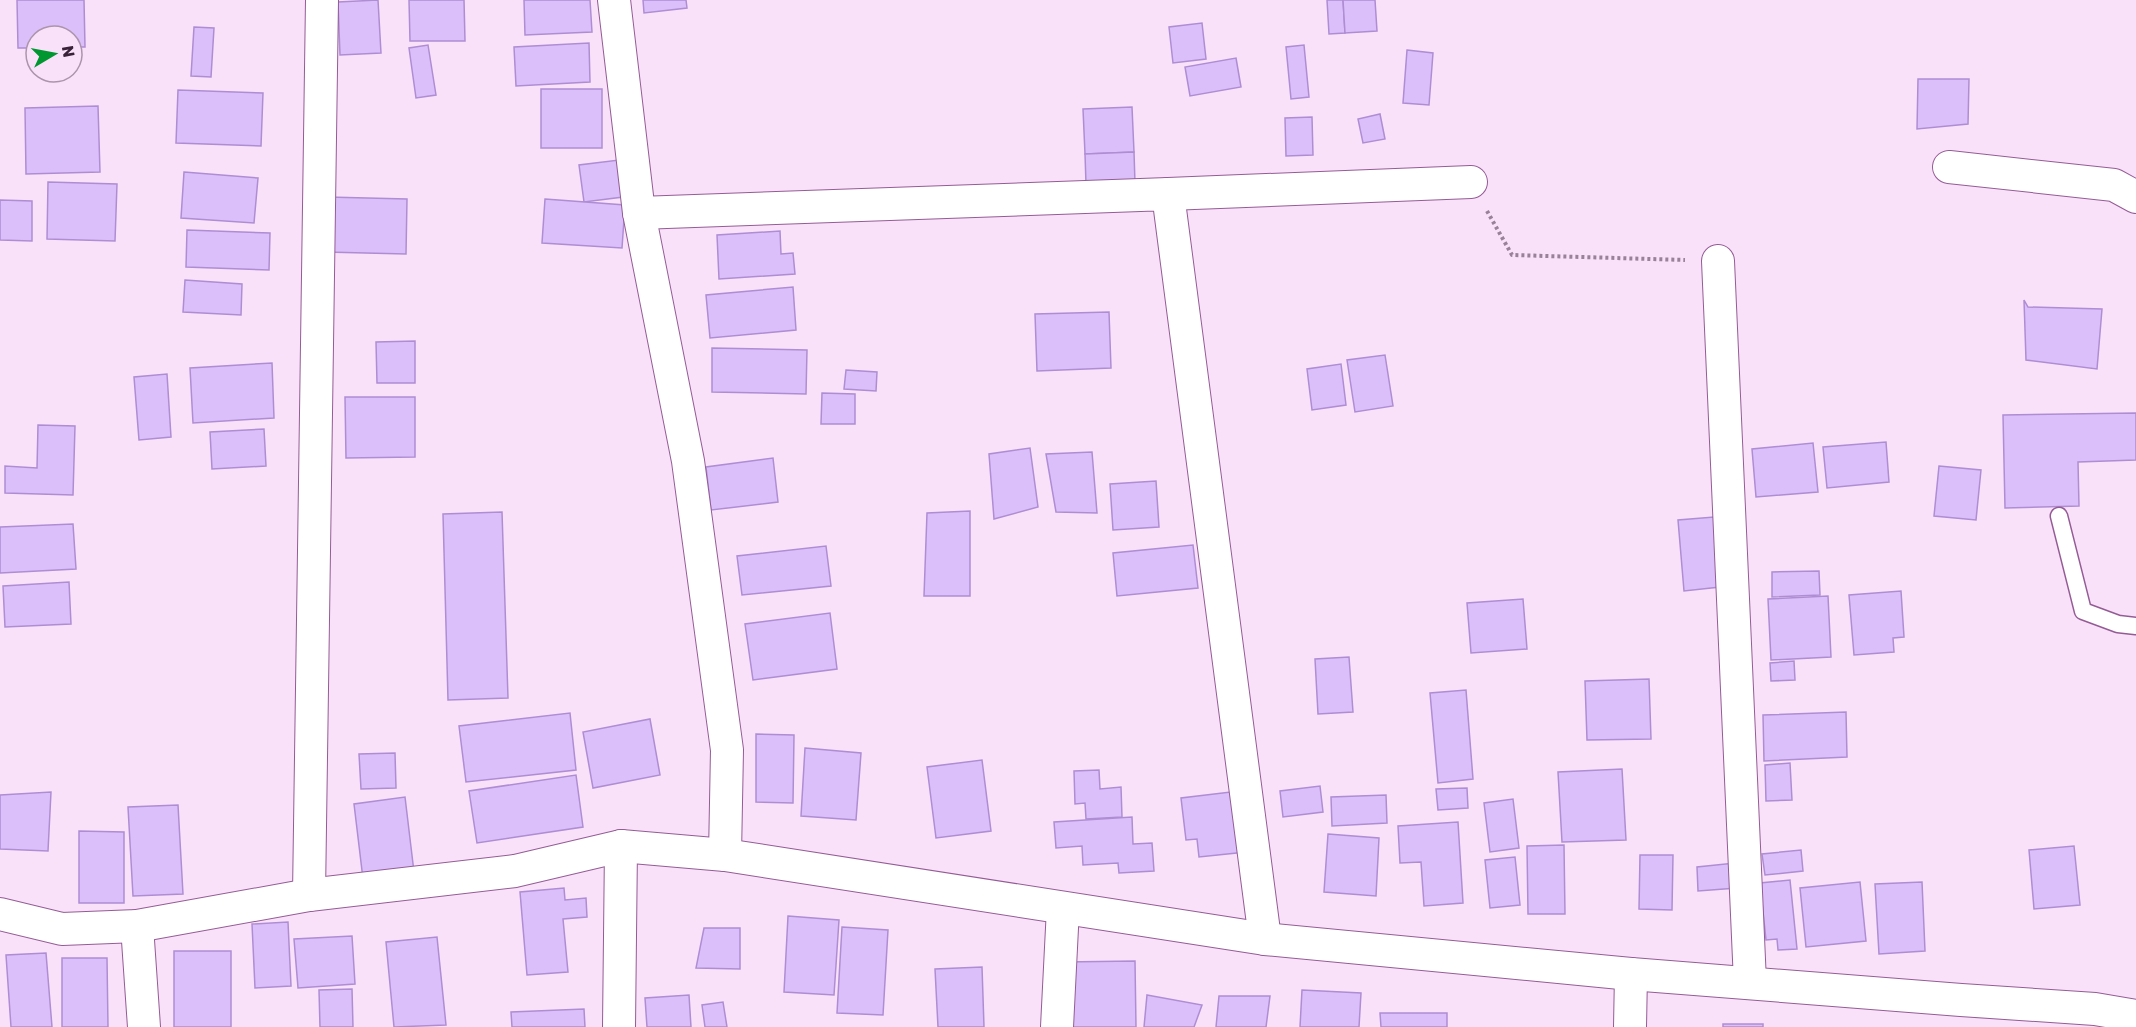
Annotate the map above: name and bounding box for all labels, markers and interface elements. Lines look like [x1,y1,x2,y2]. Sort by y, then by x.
north arrow [24,24,84,84]
text: N [58,44,79,59]

